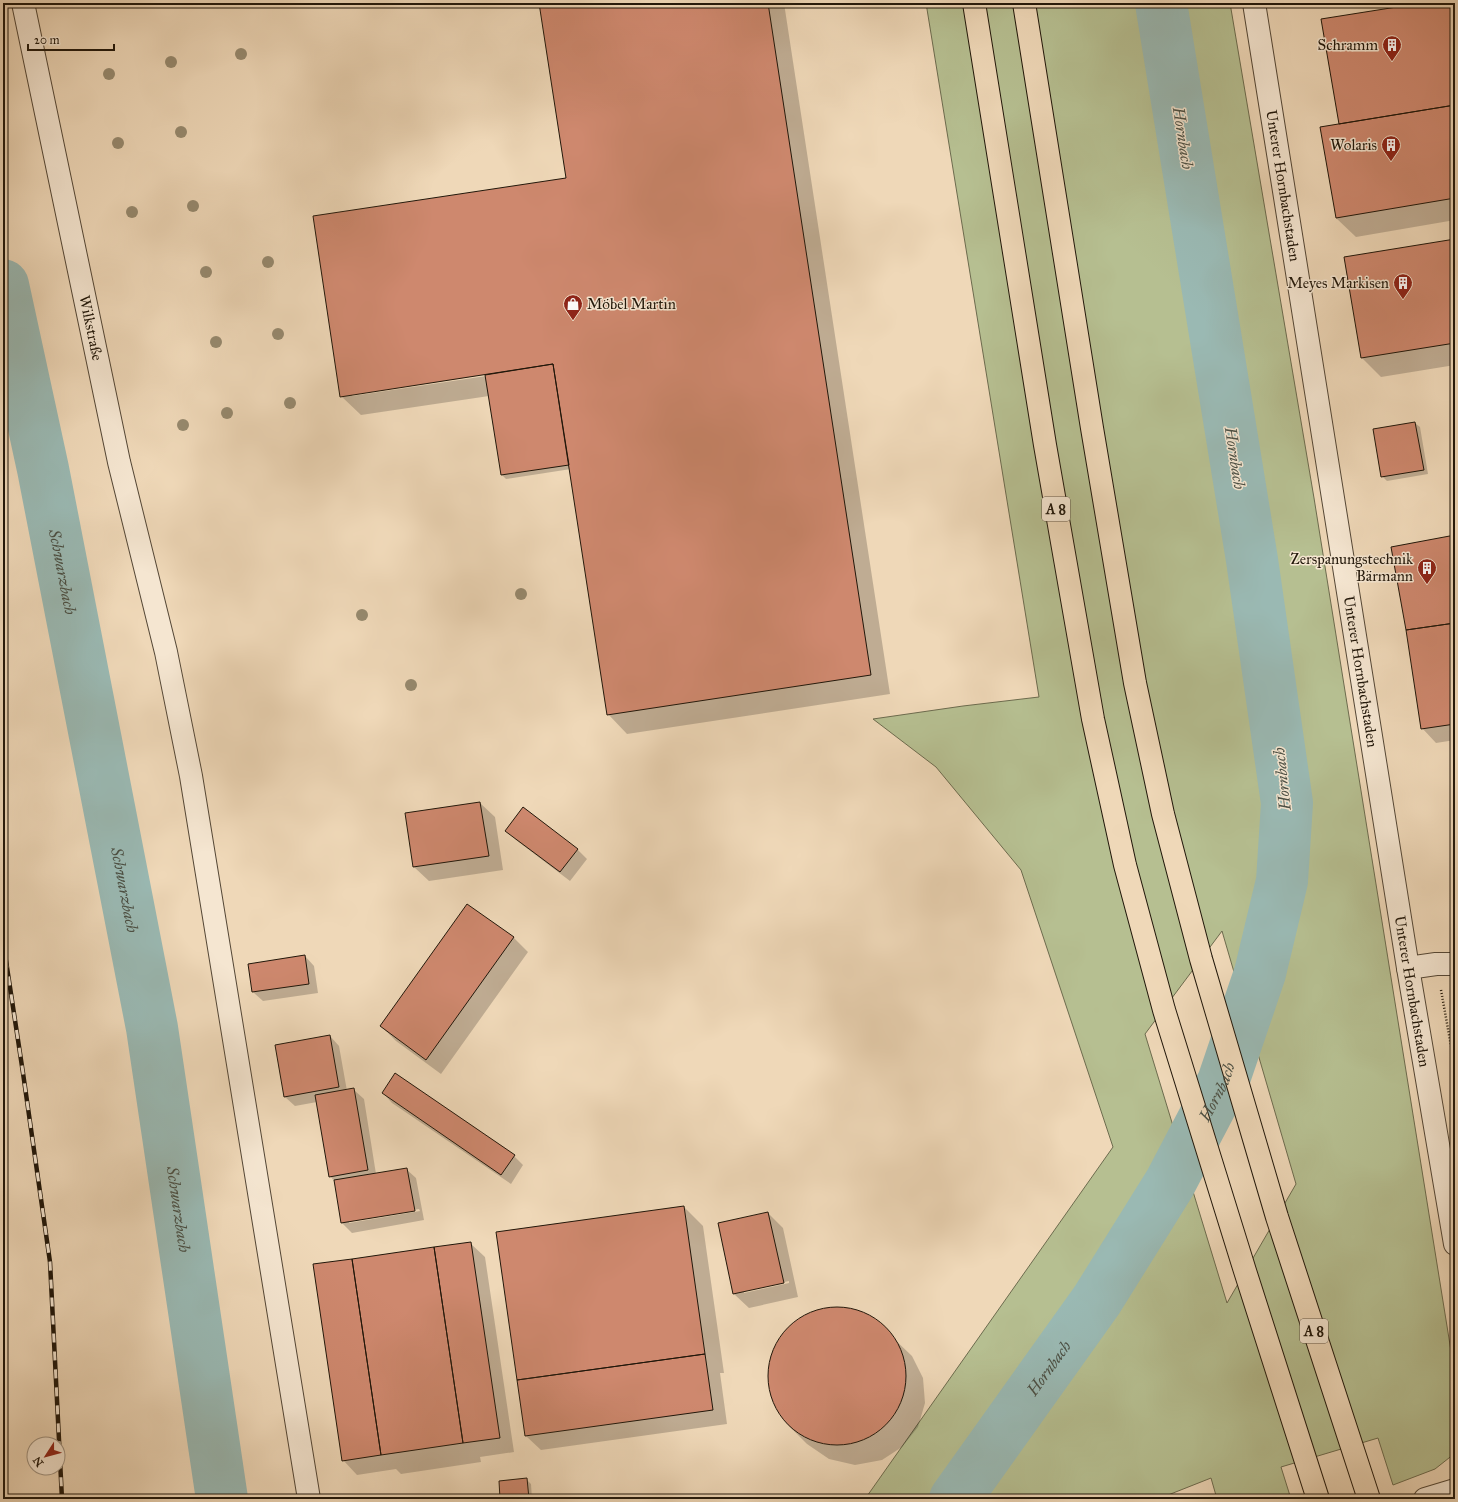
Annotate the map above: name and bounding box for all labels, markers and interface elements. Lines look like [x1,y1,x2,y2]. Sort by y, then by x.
scale bar [28,26,114,52]
text: 20 m [34,33,60,47]
building icon: Schramm [1381,34,1403,62]
place label: Schramm [1318,36,1378,54]
water label: Hornbach [1169,104,1197,171]
street label: Unterer Hornbachstaden [1262,109,1304,263]
building icon: Wolaris [1380,134,1402,162]
place label: Wolaris [1330,136,1377,154]
building icon: Meyes Markisen [1392,272,1414,300]
place label: Meyes Markisen [1287,274,1389,292]
shop icon: Möbel Martin [562,293,584,321]
street label: Wilkstraße [75,294,107,362]
place label: Möbel Martin [587,295,676,313]
water label: Hornbach [1221,424,1249,491]
road number: A 8 [1042,497,1070,521]
water label: Schwarzbach [45,526,81,616]
place label: Zerspanungstechnik Bärmann [1290,550,1413,585]
building icon: Zerspanungstechnik Bärmann [1416,557,1438,585]
street label: Unterer Hornbachstaden [1340,594,1382,749]
water label: Hornbach [1269,746,1295,812]
water label: Schwarzbach [107,844,143,934]
street label: Unterer Hornbachstaden [1391,914,1434,1069]
water label: Hornbach [1194,1060,1239,1125]
water label: Schwarzbach [163,1164,195,1254]
road number: A 8 [1300,1319,1328,1343]
water label: Hornbach [1022,1337,1075,1400]
north arrow [26,1436,66,1476]
text: N [30,1453,46,1469]

